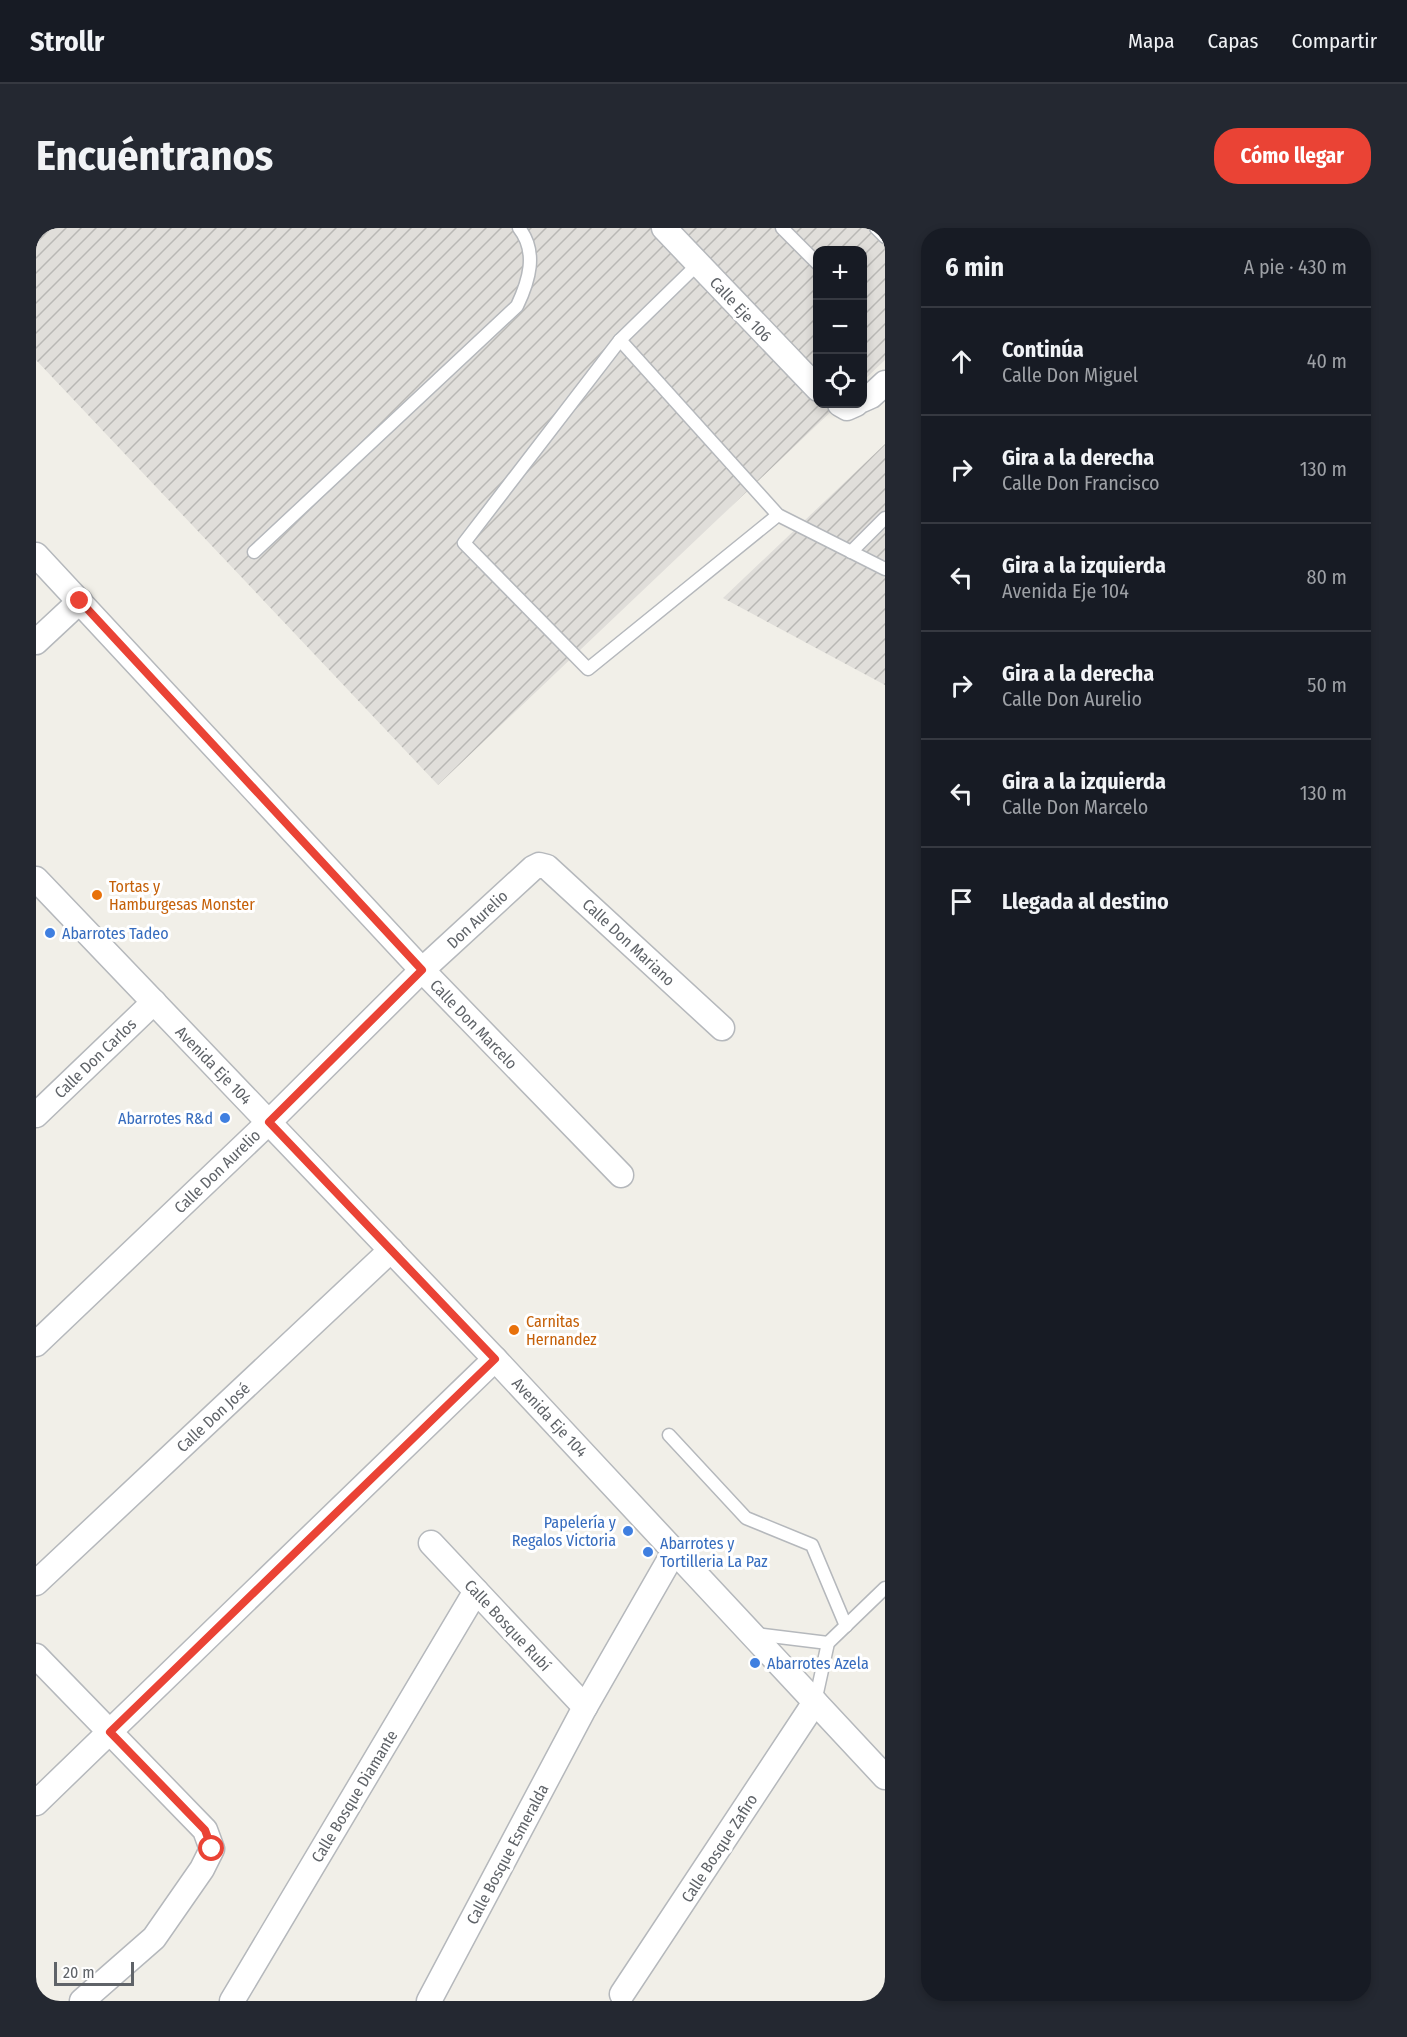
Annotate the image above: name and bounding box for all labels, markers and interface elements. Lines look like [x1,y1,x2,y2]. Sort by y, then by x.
text: Strollr [30,25,104,58]
text: Mapa [1128,28,1175,54]
text: Capas [1208,28,1258,54]
text: Compartir [1291,28,1377,54]
button: Cómo llegar [1214,128,1371,184]
text: Encuéntranos [36,131,273,181]
map controls [813,246,867,408]
button: + [813,246,867,300]
text: 6 min [945,252,1004,283]
text: A pie · 430 m [1244,255,1347,279]
street label: Calle Eje 106 [706,273,775,346]
button: − [813,300,867,354]
text: Continúa [1002,336,1084,363]
icon: ahead [945,345,978,378]
text: 40 m [1307,349,1347,373]
button: locate [813,354,867,408]
text: Calle Don Miguel [1002,363,1138,387]
text: Gira a la derecha [1002,444,1154,471]
icon: right [945,453,978,486]
text: 130 m [1300,457,1347,481]
text: Calle Don Francisco [1002,471,1160,495]
text: Gira a la izquierda [1002,552,1166,579]
icon: left [945,561,978,594]
text: 80 m [1307,565,1347,589]
text: Avenida Eje 104 [1002,579,1129,603]
route end [66,587,92,613]
text: Gira a la derecha [1002,660,1154,687]
icon: right [945,669,978,702]
text: 50 m [1307,673,1347,697]
text: Calle Don Aurelio [1002,687,1142,711]
text: Gira a la izquierda [1002,768,1166,795]
icon: left [945,777,978,810]
text: 130 m [1300,781,1347,805]
text: Calle Don Marcelo [1002,795,1148,819]
place label: Tortas y Hamburgesas Monster [109,877,255,914]
icon: arrive [945,885,978,918]
street label: Don Aurelio [443,886,512,952]
marker: Tortas y Hamburgesas Monster [90,888,104,902]
text: Llegada al destino [1002,888,1169,915]
street label: Calle Don Mariano [579,895,679,990]
place label: Abarrotes Tadeo [62,924,169,943]
marker: Abarrotes Tadeo [43,926,57,940]
street label: Calle Don Marcelo [426,976,521,1073]
street label: Calle Don Carlos [50,1014,140,1102]
street label: Avenida Eje 104 [172,1022,256,1109]
place label: Abarrotes R&d [118,1109,213,1128]
marker: Abarrotes R&d [218,1111,232,1125]
street label: Calle Don Aurelio [170,1126,264,1217]
place label: Carnitas Hernandez [526,1312,597,1349]
marker: Carnitas Hernandez [507,1323,521,1337]
street label: Avenida Eje 104 [508,1374,591,1461]
street label: Calle Don José [173,1379,254,1456]
place label: Papelería y Regalos Victoria [512,1513,617,1550]
marker: Papelería y Regalos Victoria [621,1524,635,1538]
place label: Abarrotes y Tortilleria La Paz [660,1534,768,1571]
marker: Abarrotes y Tortilleria La Paz [641,1545,655,1559]
street label: Calle Bosque Rubí [460,1576,555,1675]
place label: Abarrotes Azela [767,1654,869,1673]
marker: Abarrotes Azela [748,1656,762,1670]
street label: Calle Bosque Diamante [307,1727,401,1866]
street label: Calle Bosque Esmeralda [462,1781,553,1928]
street label: Calle Bosque Zafiro [677,1791,762,1906]
route start [198,1835,224,1861]
scale bar [54,1959,134,1986]
text: 20 m [63,1963,94,1982]

